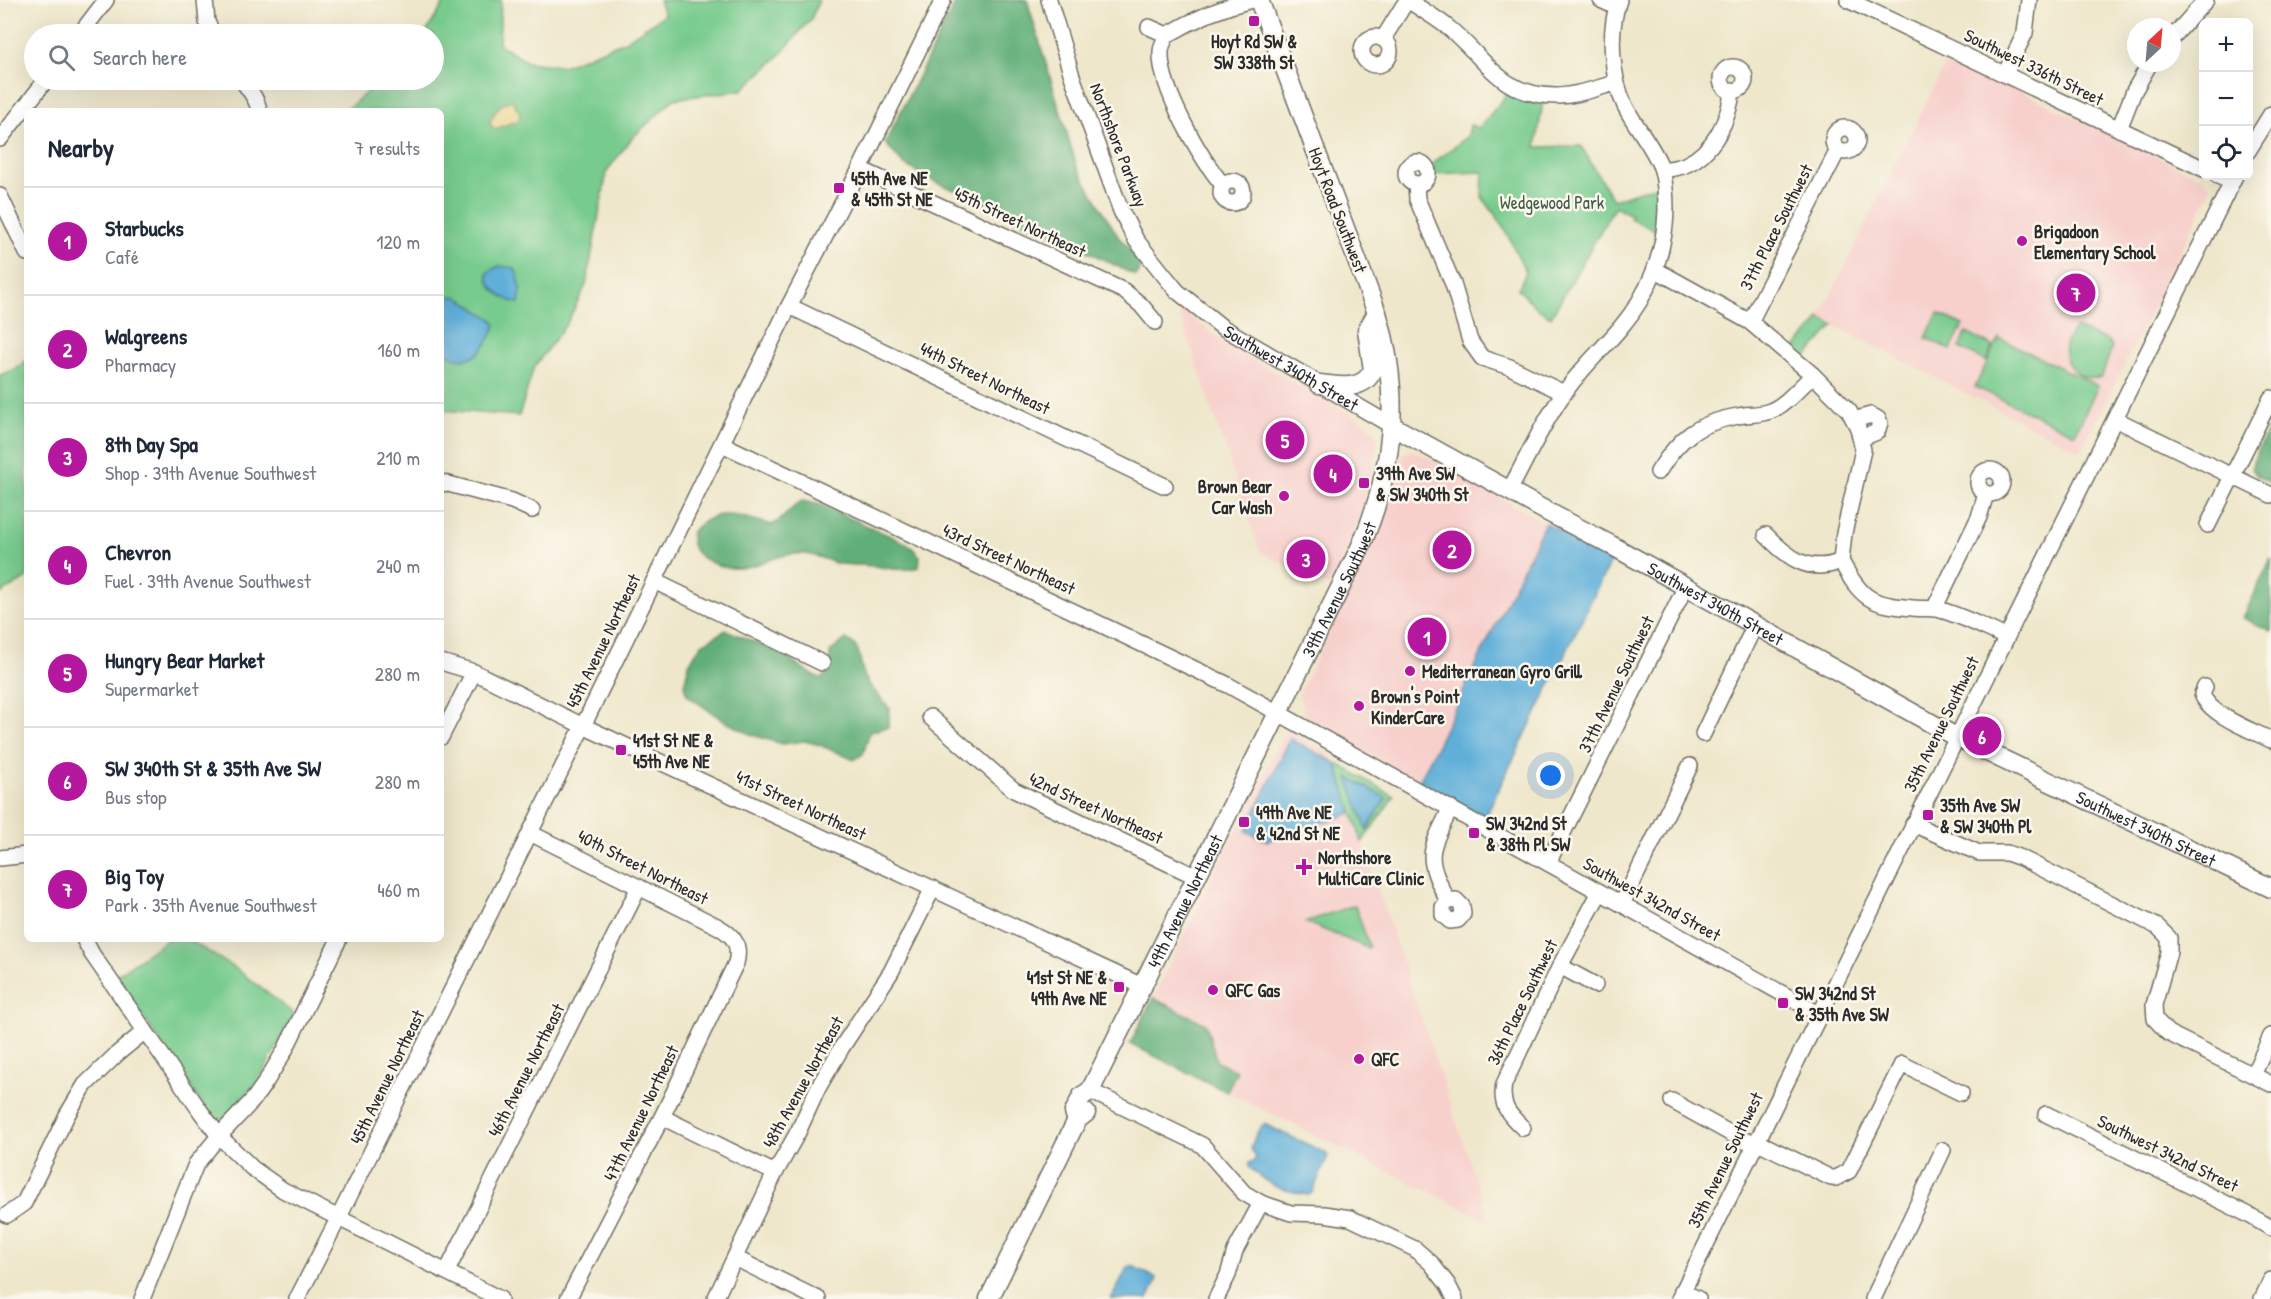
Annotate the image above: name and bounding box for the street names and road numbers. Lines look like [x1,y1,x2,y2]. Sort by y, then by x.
street label: Southwest 336th Street [1960,22,2109,112]
street label: Northshore Parkway [1084,80,1154,211]
street label: Hoyt Road Southwest [1303,144,1374,277]
street label: 37th Place Southwest [1733,159,1819,294]
street label: 45th Street Northeast [950,180,1091,264]
street label: Southwest 340th Street [1219,318,1364,417]
street label: 44th Street Northeast [916,336,1055,421]
street label: 43rd Street Northeast [939,517,1080,601]
street label: 39th Avenue Southwest [1296,518,1378,660]
street label: Southwest 340th Street [1643,555,1789,652]
street label: 45th Avenue Northeast [560,569,647,712]
street label: 37th Avenue Southwest [1572,611,1660,757]
street label: 35th Avenue Southwest [1897,651,1985,796]
street label: 41st Street Northeast [732,764,871,847]
street label: 42nd Street Northeast [1025,766,1168,850]
street label: Southwest 340th Street [2072,784,2221,873]
street label: 40th Street Northeast [573,823,713,911]
street label: 49th Avenue Northeast [1141,829,1229,972]
street label: Southwest 342nd Street [1579,851,1726,948]
street label: 36th Place Southwest [1481,934,1564,1069]
street label: 46th Avenue Northeast [482,998,571,1141]
street label: 45th Avenue Northeast [344,1005,431,1148]
street label: 48th Avenue Northeast [756,1011,850,1152]
street label: 47th Avenue Northeast [597,1040,685,1185]
street label: 35th Avenue Southwest [1681,1087,1769,1232]
street label: Southwest 342nd Street [2093,1108,2243,1198]

